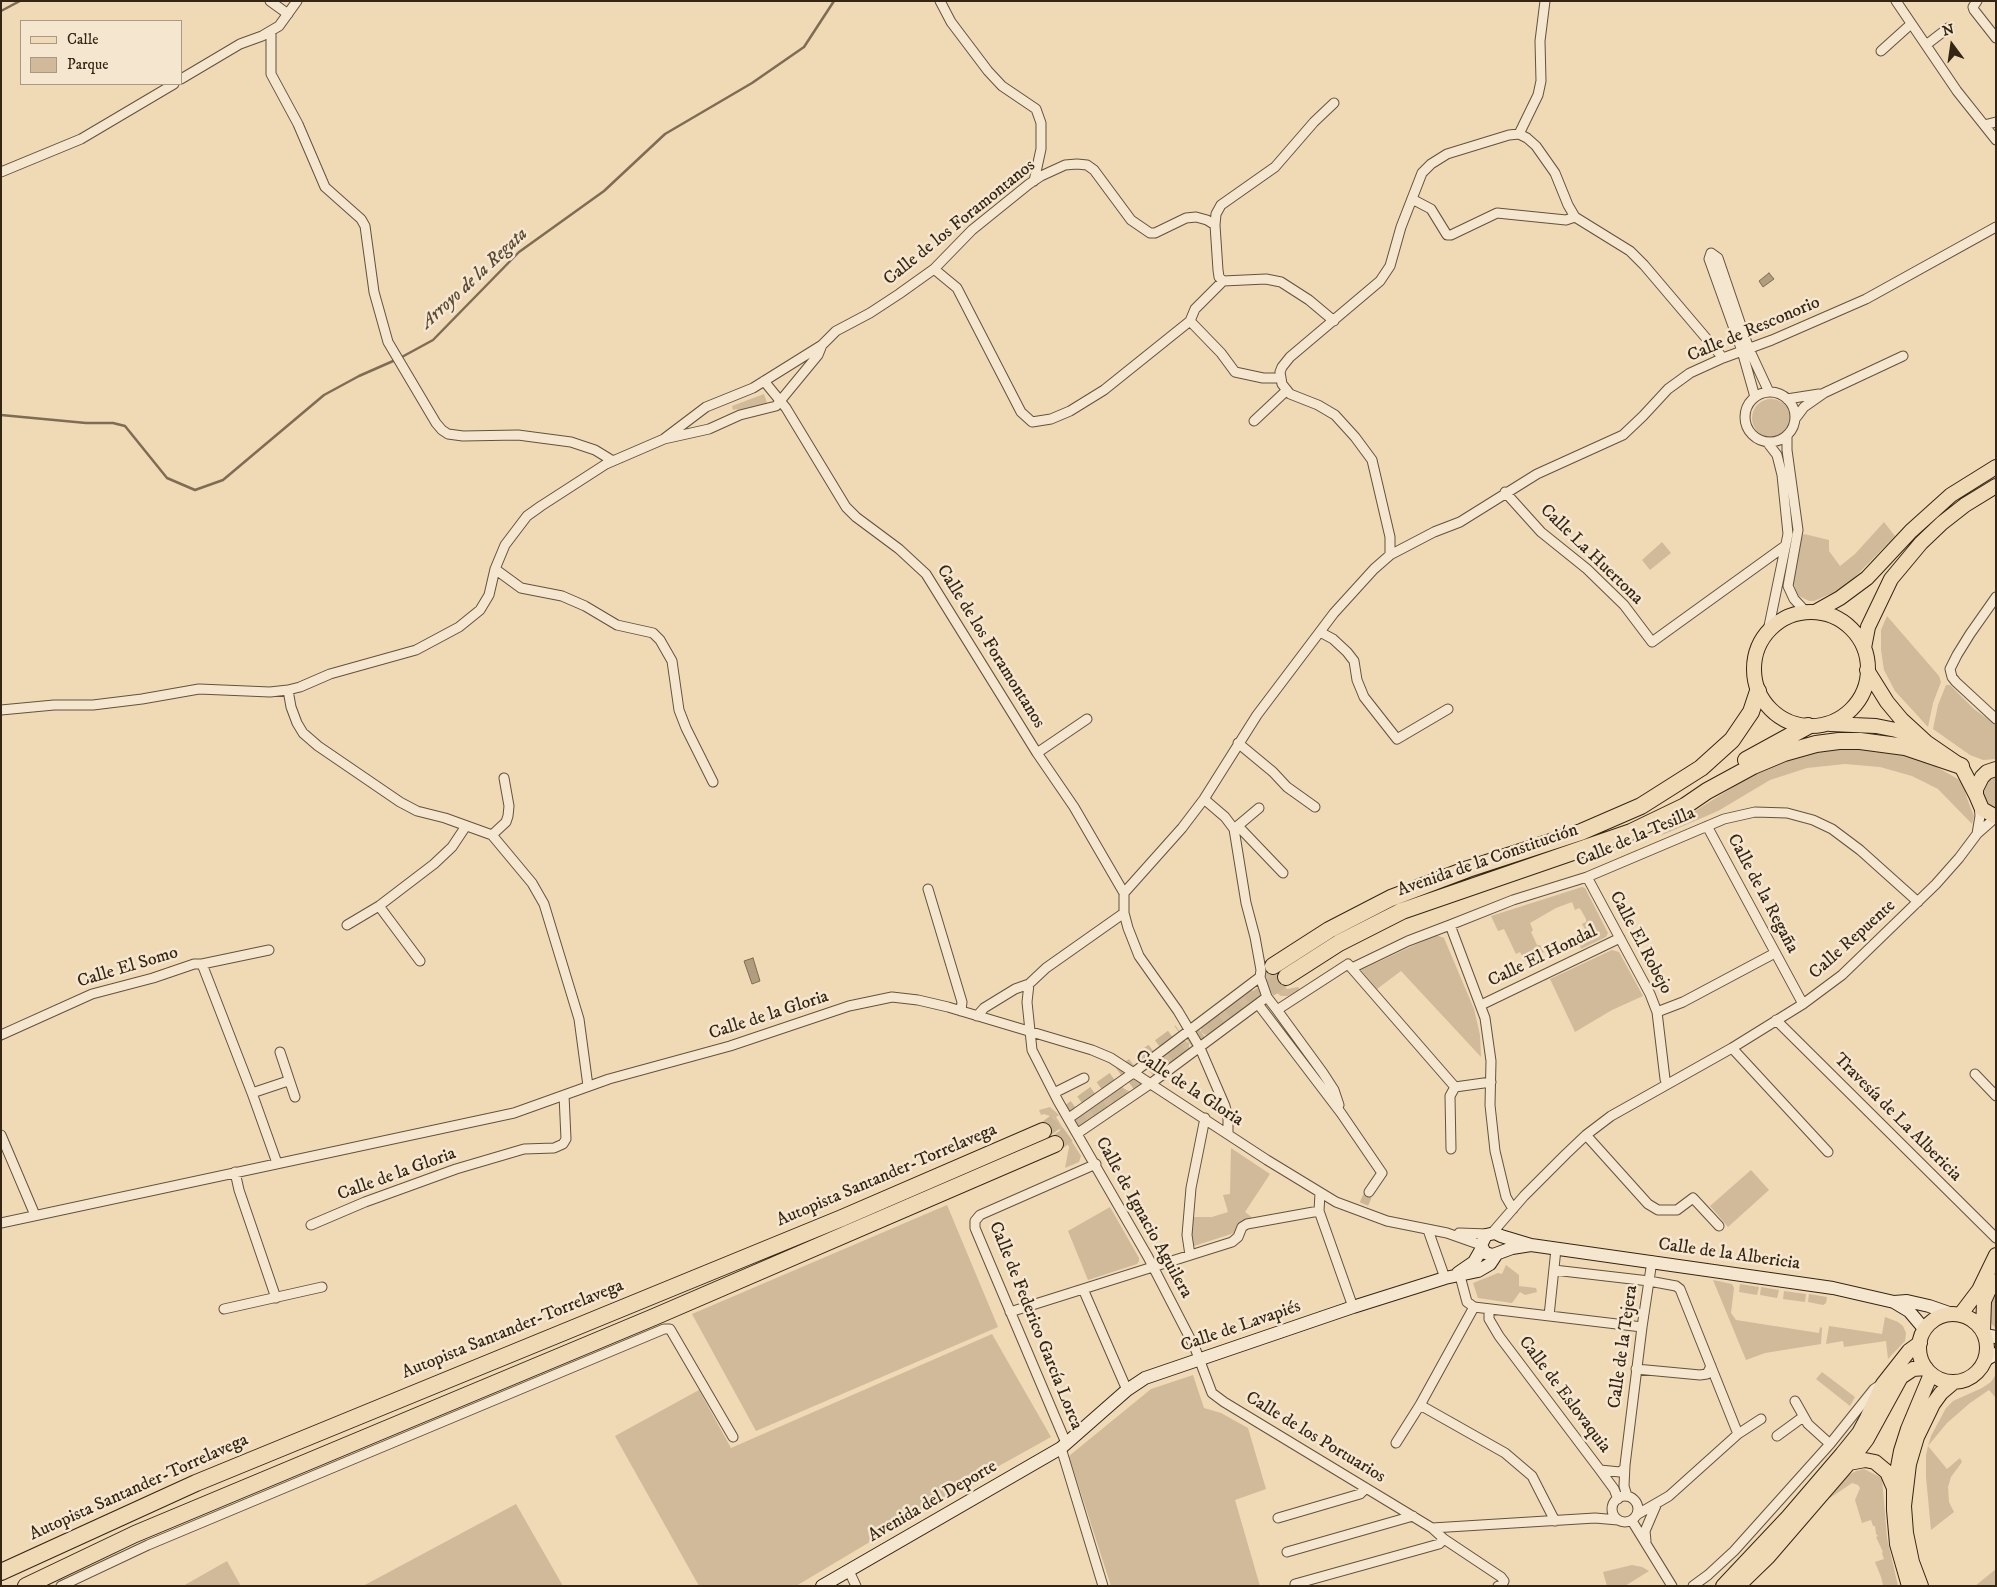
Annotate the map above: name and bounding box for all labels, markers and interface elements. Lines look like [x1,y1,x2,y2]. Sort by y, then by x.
legend [20,20,182,85]
north arrow [1927,20,1977,70]
text: N [1941,20,1956,41]
text: Calle [67,30,99,49]
text: Parque [67,55,108,74]
street label: Calle de los Foramontanos [880,155,1040,291]
water label: Arroyo de la Regata [417,224,533,334]
street label: Calle de Resconorio [1684,292,1824,368]
street label: Calle La Huertona [1535,500,1647,610]
street label: Calle de los Foramontanos [931,561,1049,733]
street label: Calle de la Tesilla [1573,803,1699,873]
street label: Avenida de la Constitución [1395,820,1581,902]
street label: Calle de la Regaña [1722,831,1802,957]
street label: Calle El Robejo [1604,888,1676,998]
street label: Calle Repuente [1805,896,1901,984]
street label: Calle El Hondal [1485,921,1601,993]
street label: Calle El Somo [75,942,181,994]
street label: Calle de la Gloria [706,986,832,1046]
street label: Calle de la Gloria [1131,1046,1247,1132]
street label: Travesía de La Albericia [1828,1049,1966,1187]
street label: Autopista Santander-Torrelavega [774,1120,1000,1232]
street label: Calle de Ignacio Aguilera [1090,1134,1196,1302]
street label: Calle de la Gloria [335,1144,459,1206]
street label: Calle de Federico García Lorca [983,1219,1087,1433]
street label: Calle de la Albericia [1657,1234,1801,1276]
street label: Autopista Santander-Torrelavega [399,1276,627,1384]
street label: Calle de la Tejera [1605,1284,1643,1410]
street label: Calle de Lavapiés [1178,1296,1304,1358]
street label: Calle de Eslovaquia [1513,1332,1615,1458]
street label: Calle de los Portuarios [1241,1388,1389,1488]
street label: Autopista Santander-Torrelavega [26,1430,252,1546]
street label: Avenida del Deporte [865,1456,1001,1548]

